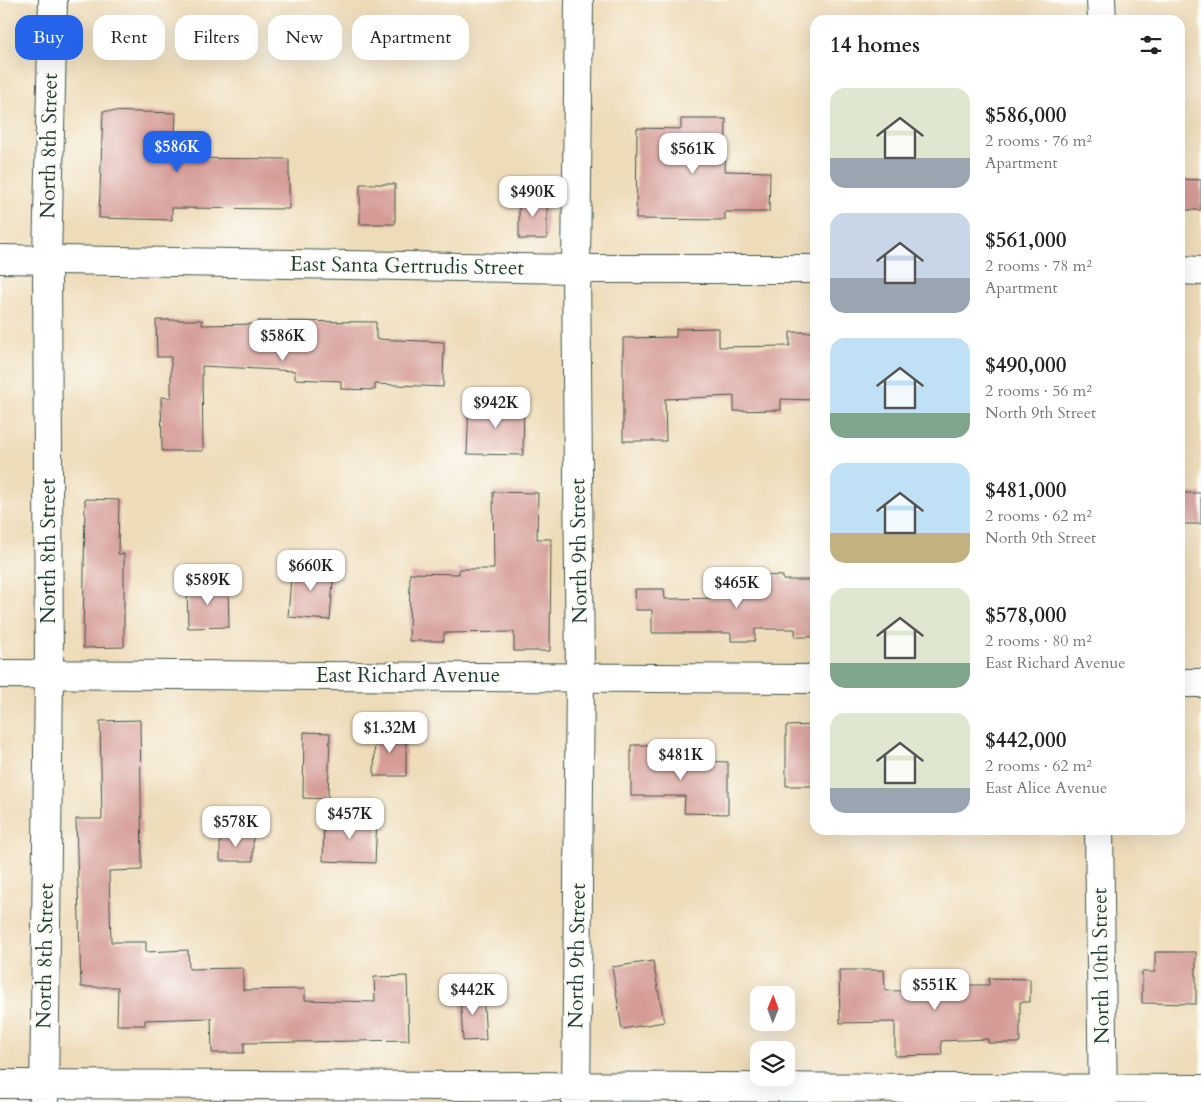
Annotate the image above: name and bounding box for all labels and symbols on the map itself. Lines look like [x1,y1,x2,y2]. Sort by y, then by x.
street label: North 8th Street [33,72,65,219]
pin: $586K [142,130,212,173]
pin: $561K [658,132,728,175]
pin: $490K [498,176,568,218]
street label: East Santa Gertrudis Street [290,249,525,283]
pin: $586K [248,320,318,362]
pin: $942K [461,386,531,429]
street label: North 9th Street [563,477,595,624]
street label: North 8th Street [34,478,63,624]
pin: $660K [276,550,346,592]
pin: $589K [173,564,243,606]
pin: $465K [702,566,772,609]
street label: East Richard Avenue [316,661,500,690]
pin: $1.32M [349,712,431,754]
pin: $481K [646,738,716,781]
pin: $457K [315,798,385,840]
pin: $578K [201,806,271,848]
street label: North 8th Street [29,882,61,1029]
street label: North 9th Street [561,882,593,1029]
street label: North 10th Street [1085,887,1117,1045]
pin: $551K [900,968,970,1011]
pin: $442K [438,974,508,1016]
north arrow [750,986,795,1031]

